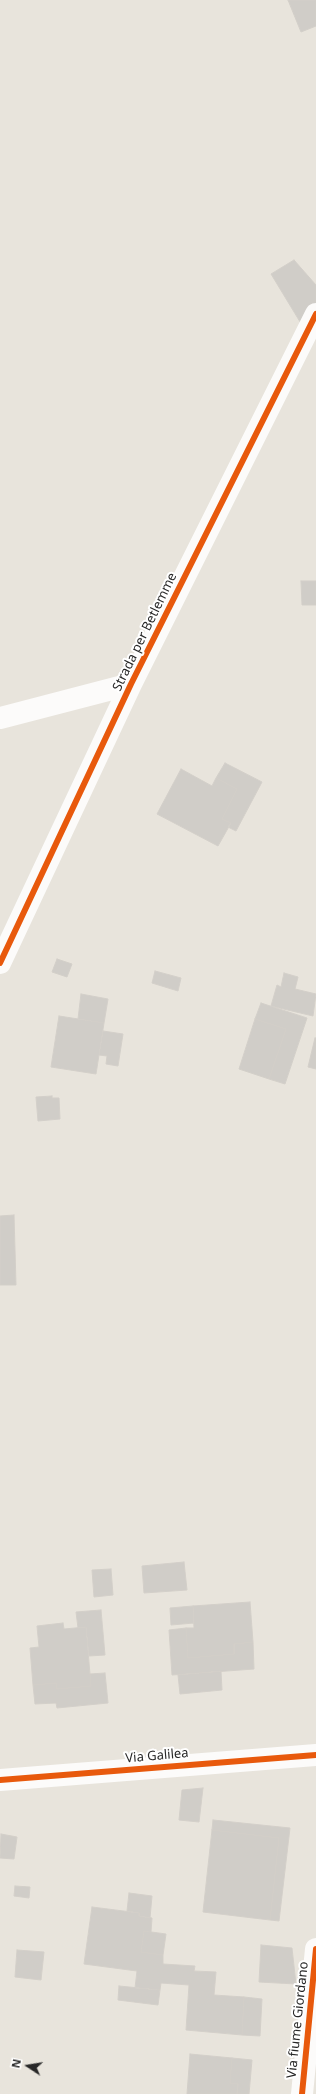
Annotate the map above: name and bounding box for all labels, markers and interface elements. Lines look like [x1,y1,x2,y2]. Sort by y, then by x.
street label: Strada per Betlemme [110,570,180,694]
street label: Via Galilea [125,1745,189,1767]
street label: Via fiume Giordano [284,1961,312,2079]
north arrow [8,2046,48,2086]
text: N [8,2057,24,2069]

